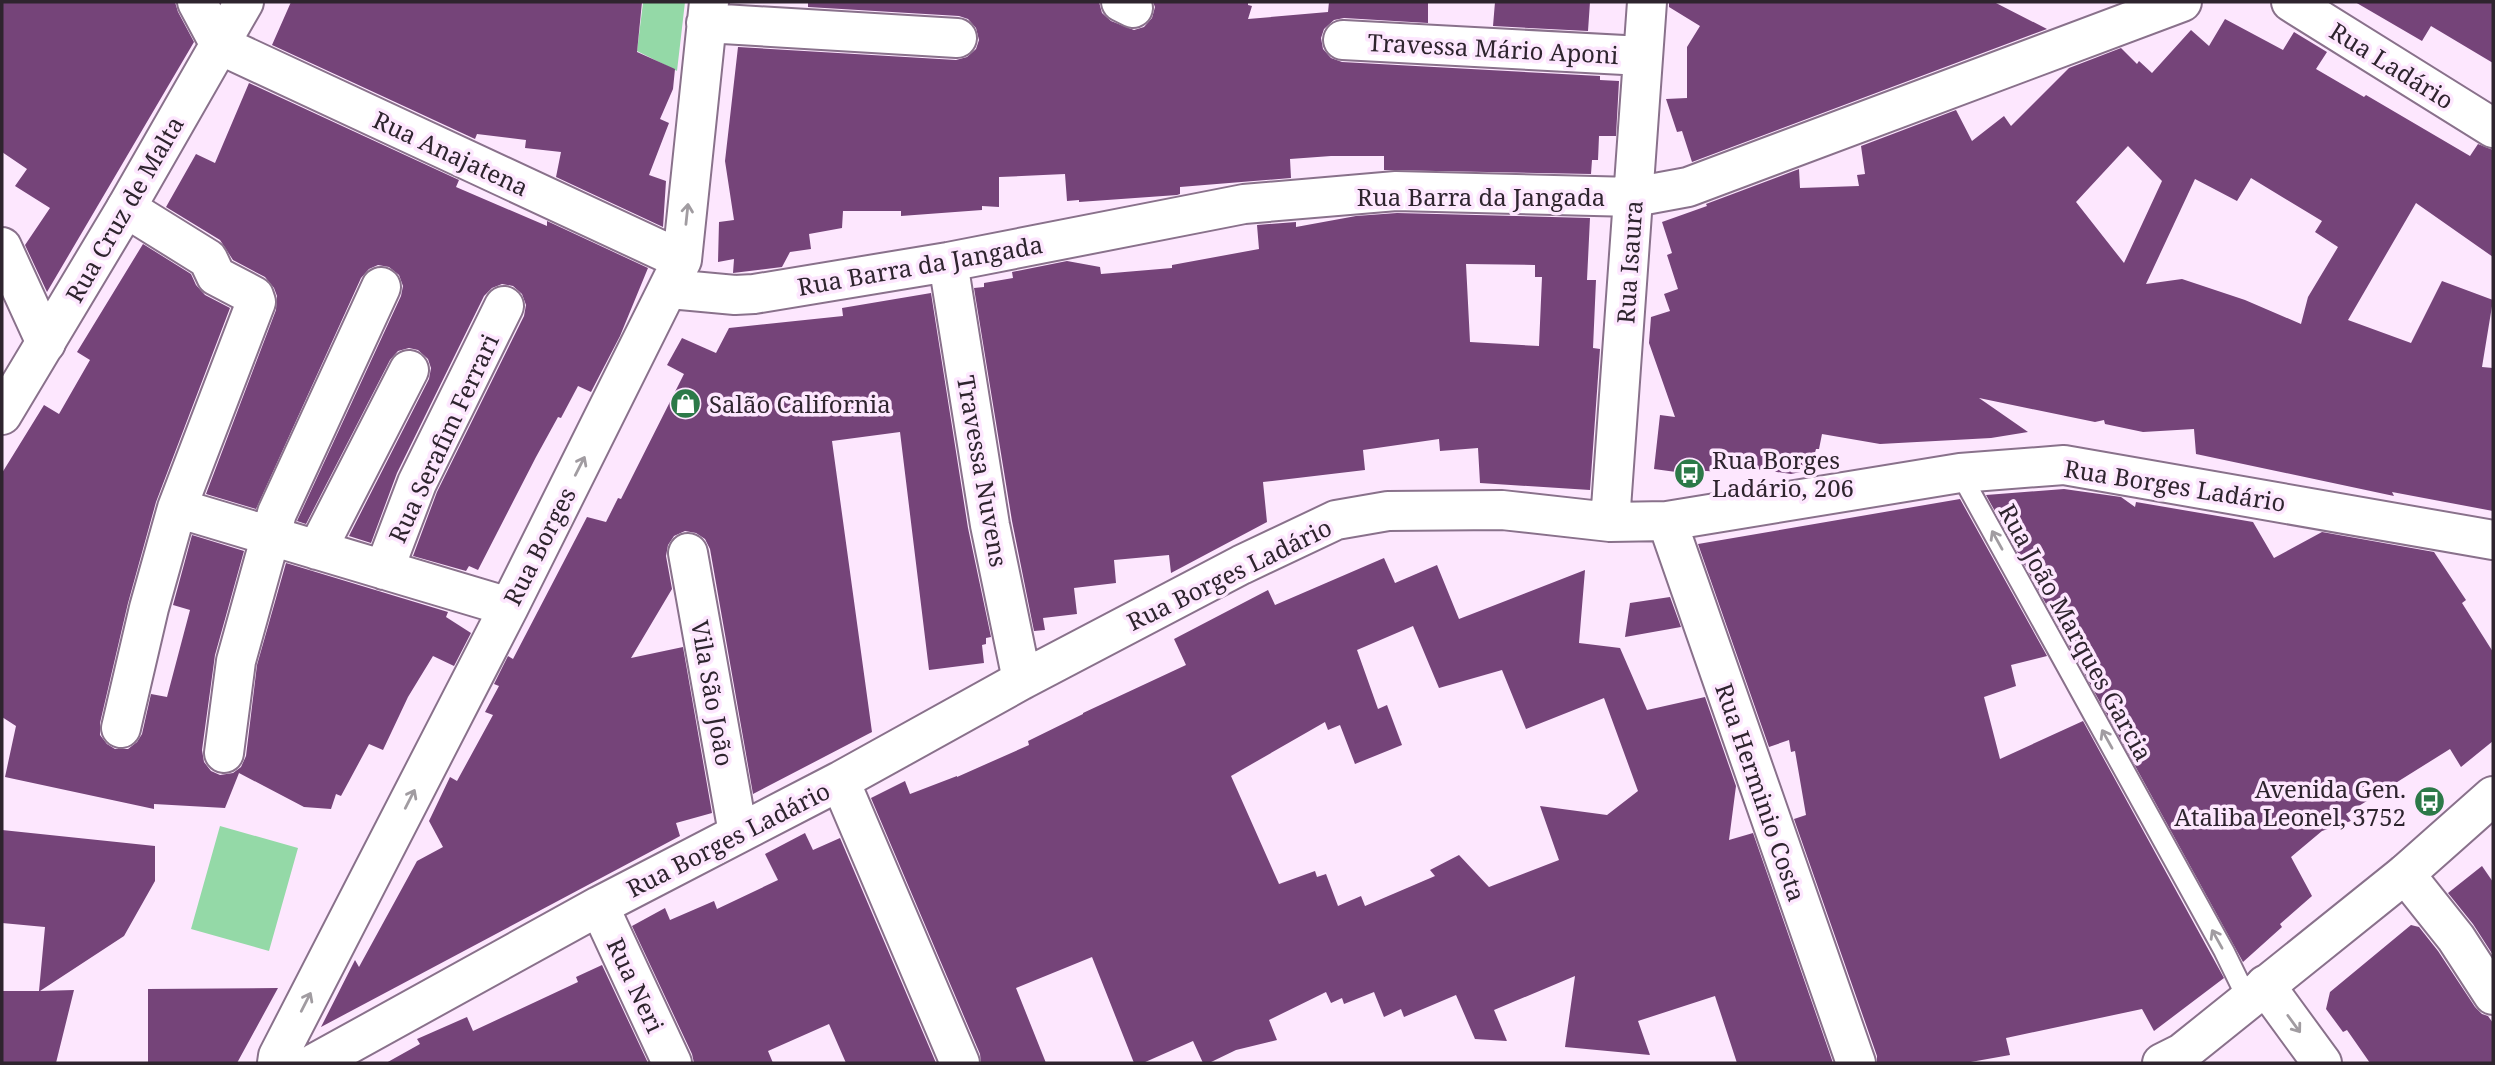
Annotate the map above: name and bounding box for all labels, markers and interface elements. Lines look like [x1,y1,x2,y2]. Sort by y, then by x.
street label: Rua Ladário [2324,14,2460,116]
street label: Travessa Mário Aponi [1367,25,1619,71]
street label: Rua Anajatena [368,103,534,203]
street label: Rua Cruz de Malta [57,110,191,308]
street label: Rua Barra da Jangada [1357,180,1605,213]
street label: Rua Isaura [1608,199,1650,325]
one-way arrow [681,203,694,225]
street label: Rua Barra da Jangada [795,227,1045,303]
street label: Rua Serafim Ferrari [380,328,506,548]
street label: Travessa Nuvens [950,373,1016,569]
shop icon: Salão California [669,386,703,420]
place label: Salão California [709,387,891,420]
place label: Rua Borges Ladário, 206 [1712,443,1854,504]
street label: Rua Borges Ladário [2062,451,2288,519]
one-way arrow [573,456,587,477]
bus stop icon: Rua Borges Ladário, 206 [1672,456,1706,490]
street label: Rua Borges [495,481,583,611]
street label: Rua João Marques Garcia [1992,498,2160,766]
street label: Rua Borges Ladário [1121,510,1337,638]
one-way arrow [1990,531,2004,551]
street label: Vila São João [684,617,742,769]
street label: Rua Herminio Costa [1708,678,1814,906]
one-way arrow [2100,730,2114,750]
place label: Avenida Gen. Ataliba Leonel, 3752 [2174,772,2406,833]
street label: Rua Borges Ladário [621,773,835,905]
bus stop icon: Avenida Gen. Ataliba Leonel, 3752 [2412,785,2446,819]
one-way arrow [403,790,417,810]
one-way arrow [2210,929,2224,949]
street label: Rua Neri [600,932,672,1038]
one-way arrow [300,992,313,1013]
one-way arrow [2286,1014,2301,1033]

